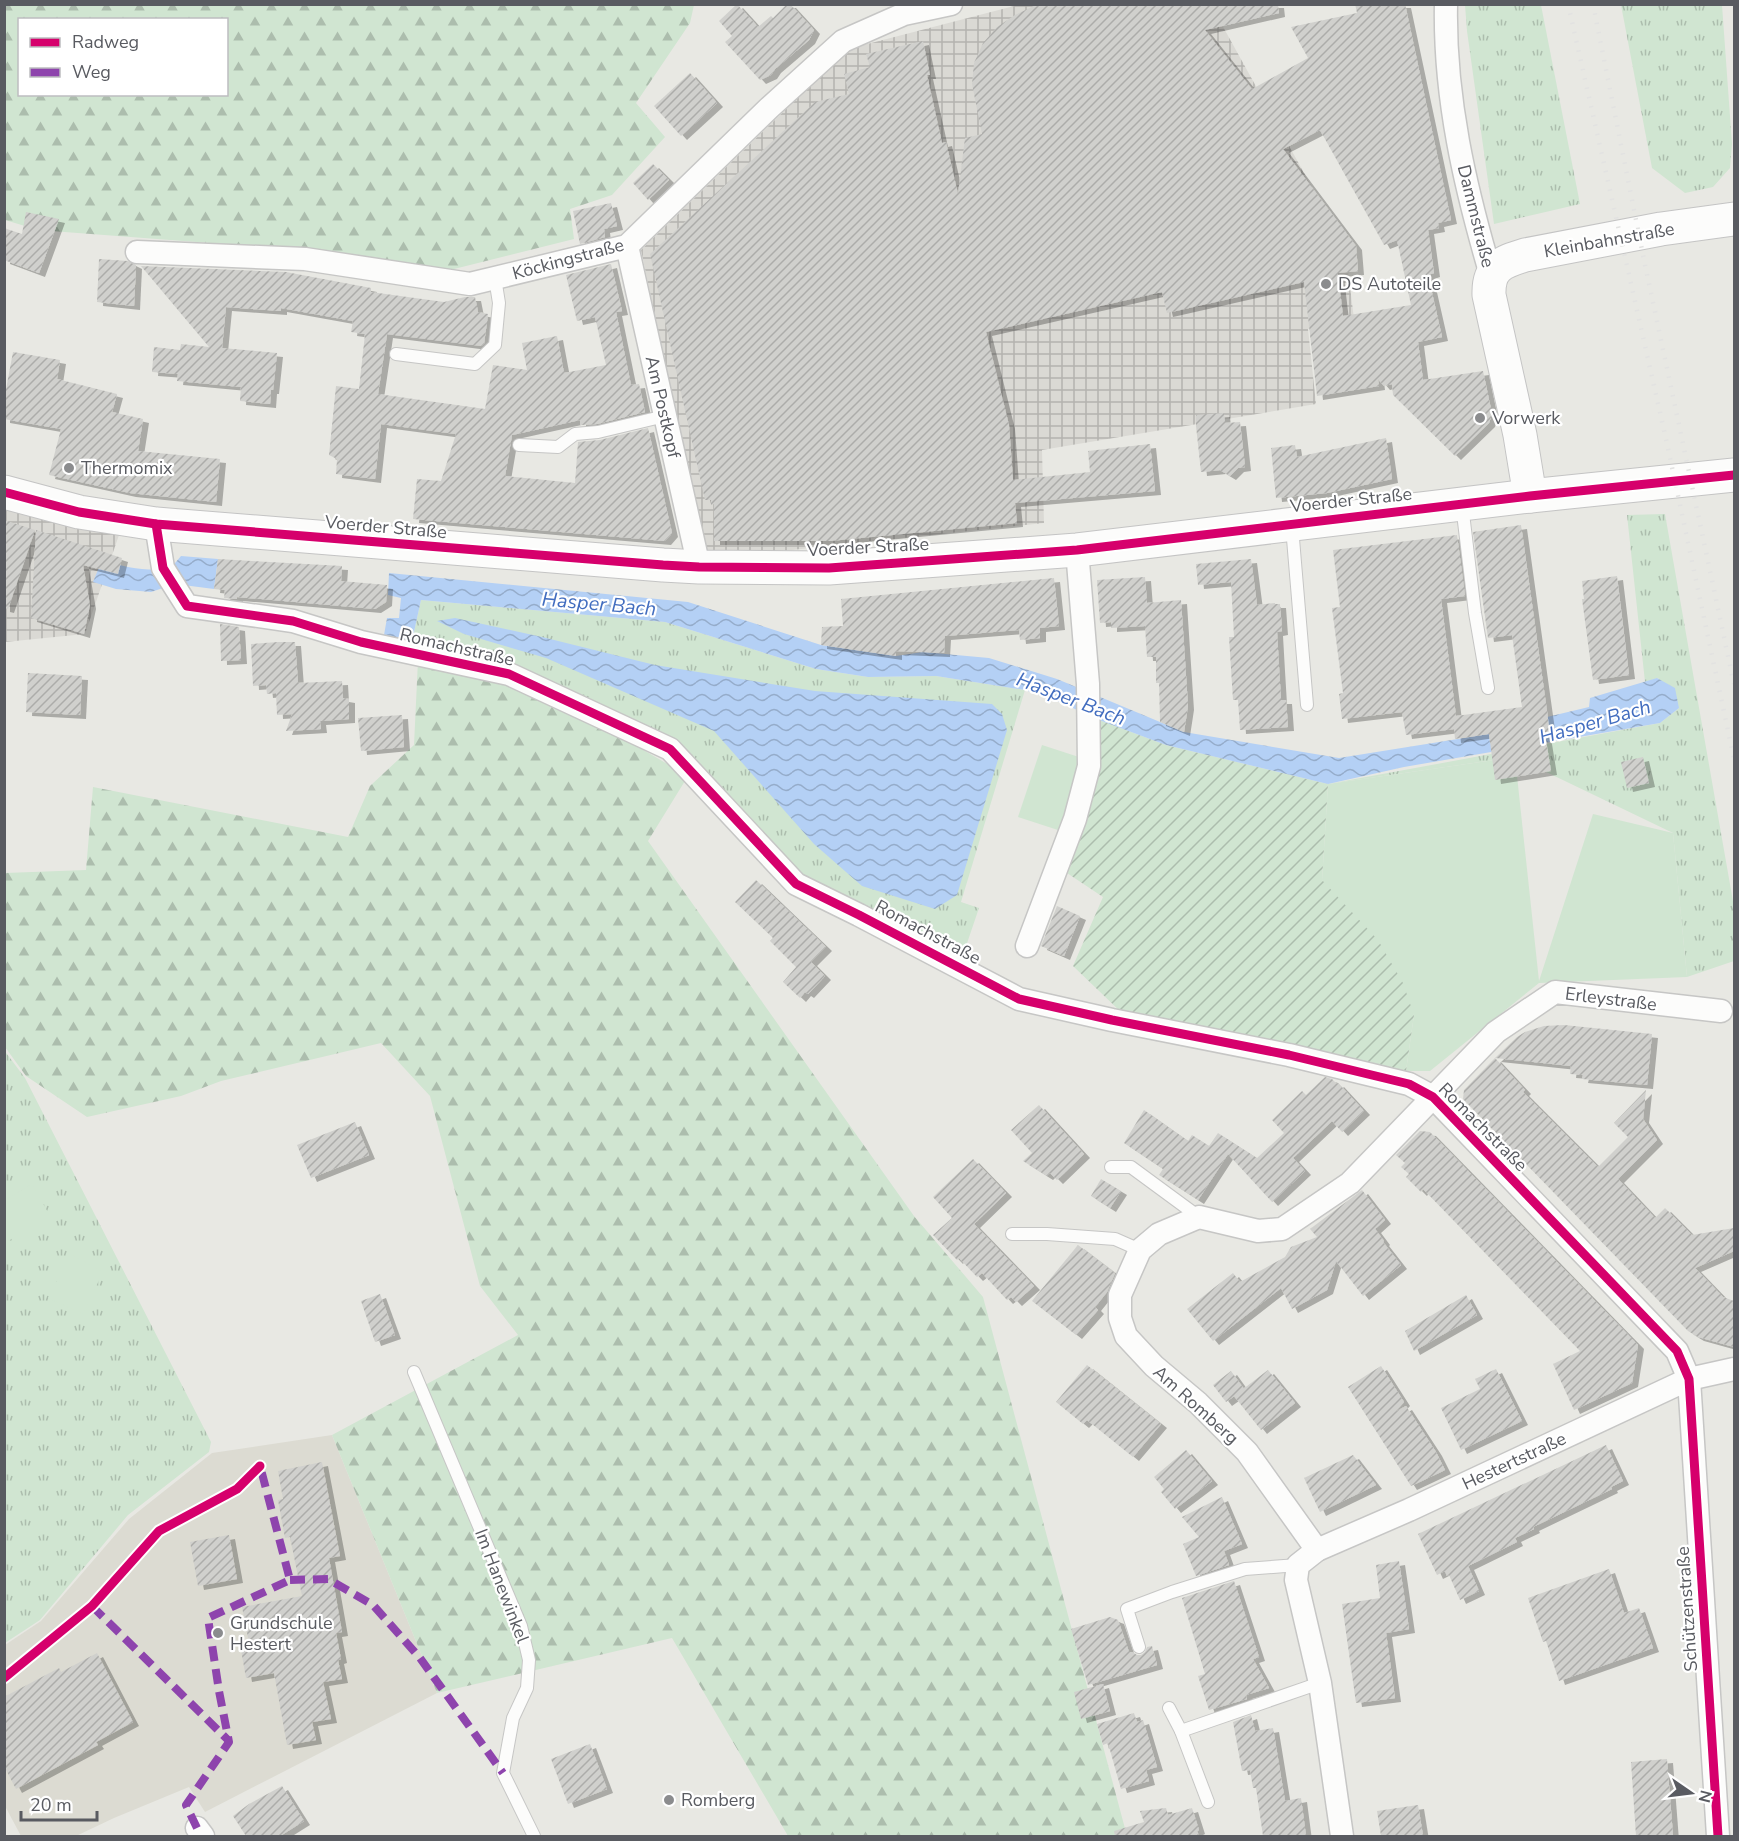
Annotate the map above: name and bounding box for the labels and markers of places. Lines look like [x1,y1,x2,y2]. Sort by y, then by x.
place label: DS Autoteile [1338,272,1441,296]
marker: DS Autoteile [1319,277,1333,291]
place label: Vorwerk [1491,406,1561,430]
marker: Vorwerk [1473,411,1487,425]
place label: Thermomix [81,456,173,480]
marker: Thermomix [62,461,76,475]
place label: Grundschule Hestert [230,1611,332,1656]
marker: Grundschule Hestert [211,1626,225,1640]
place label: Romberg [681,1788,755,1812]
marker: Romberg [662,1793,676,1807]

